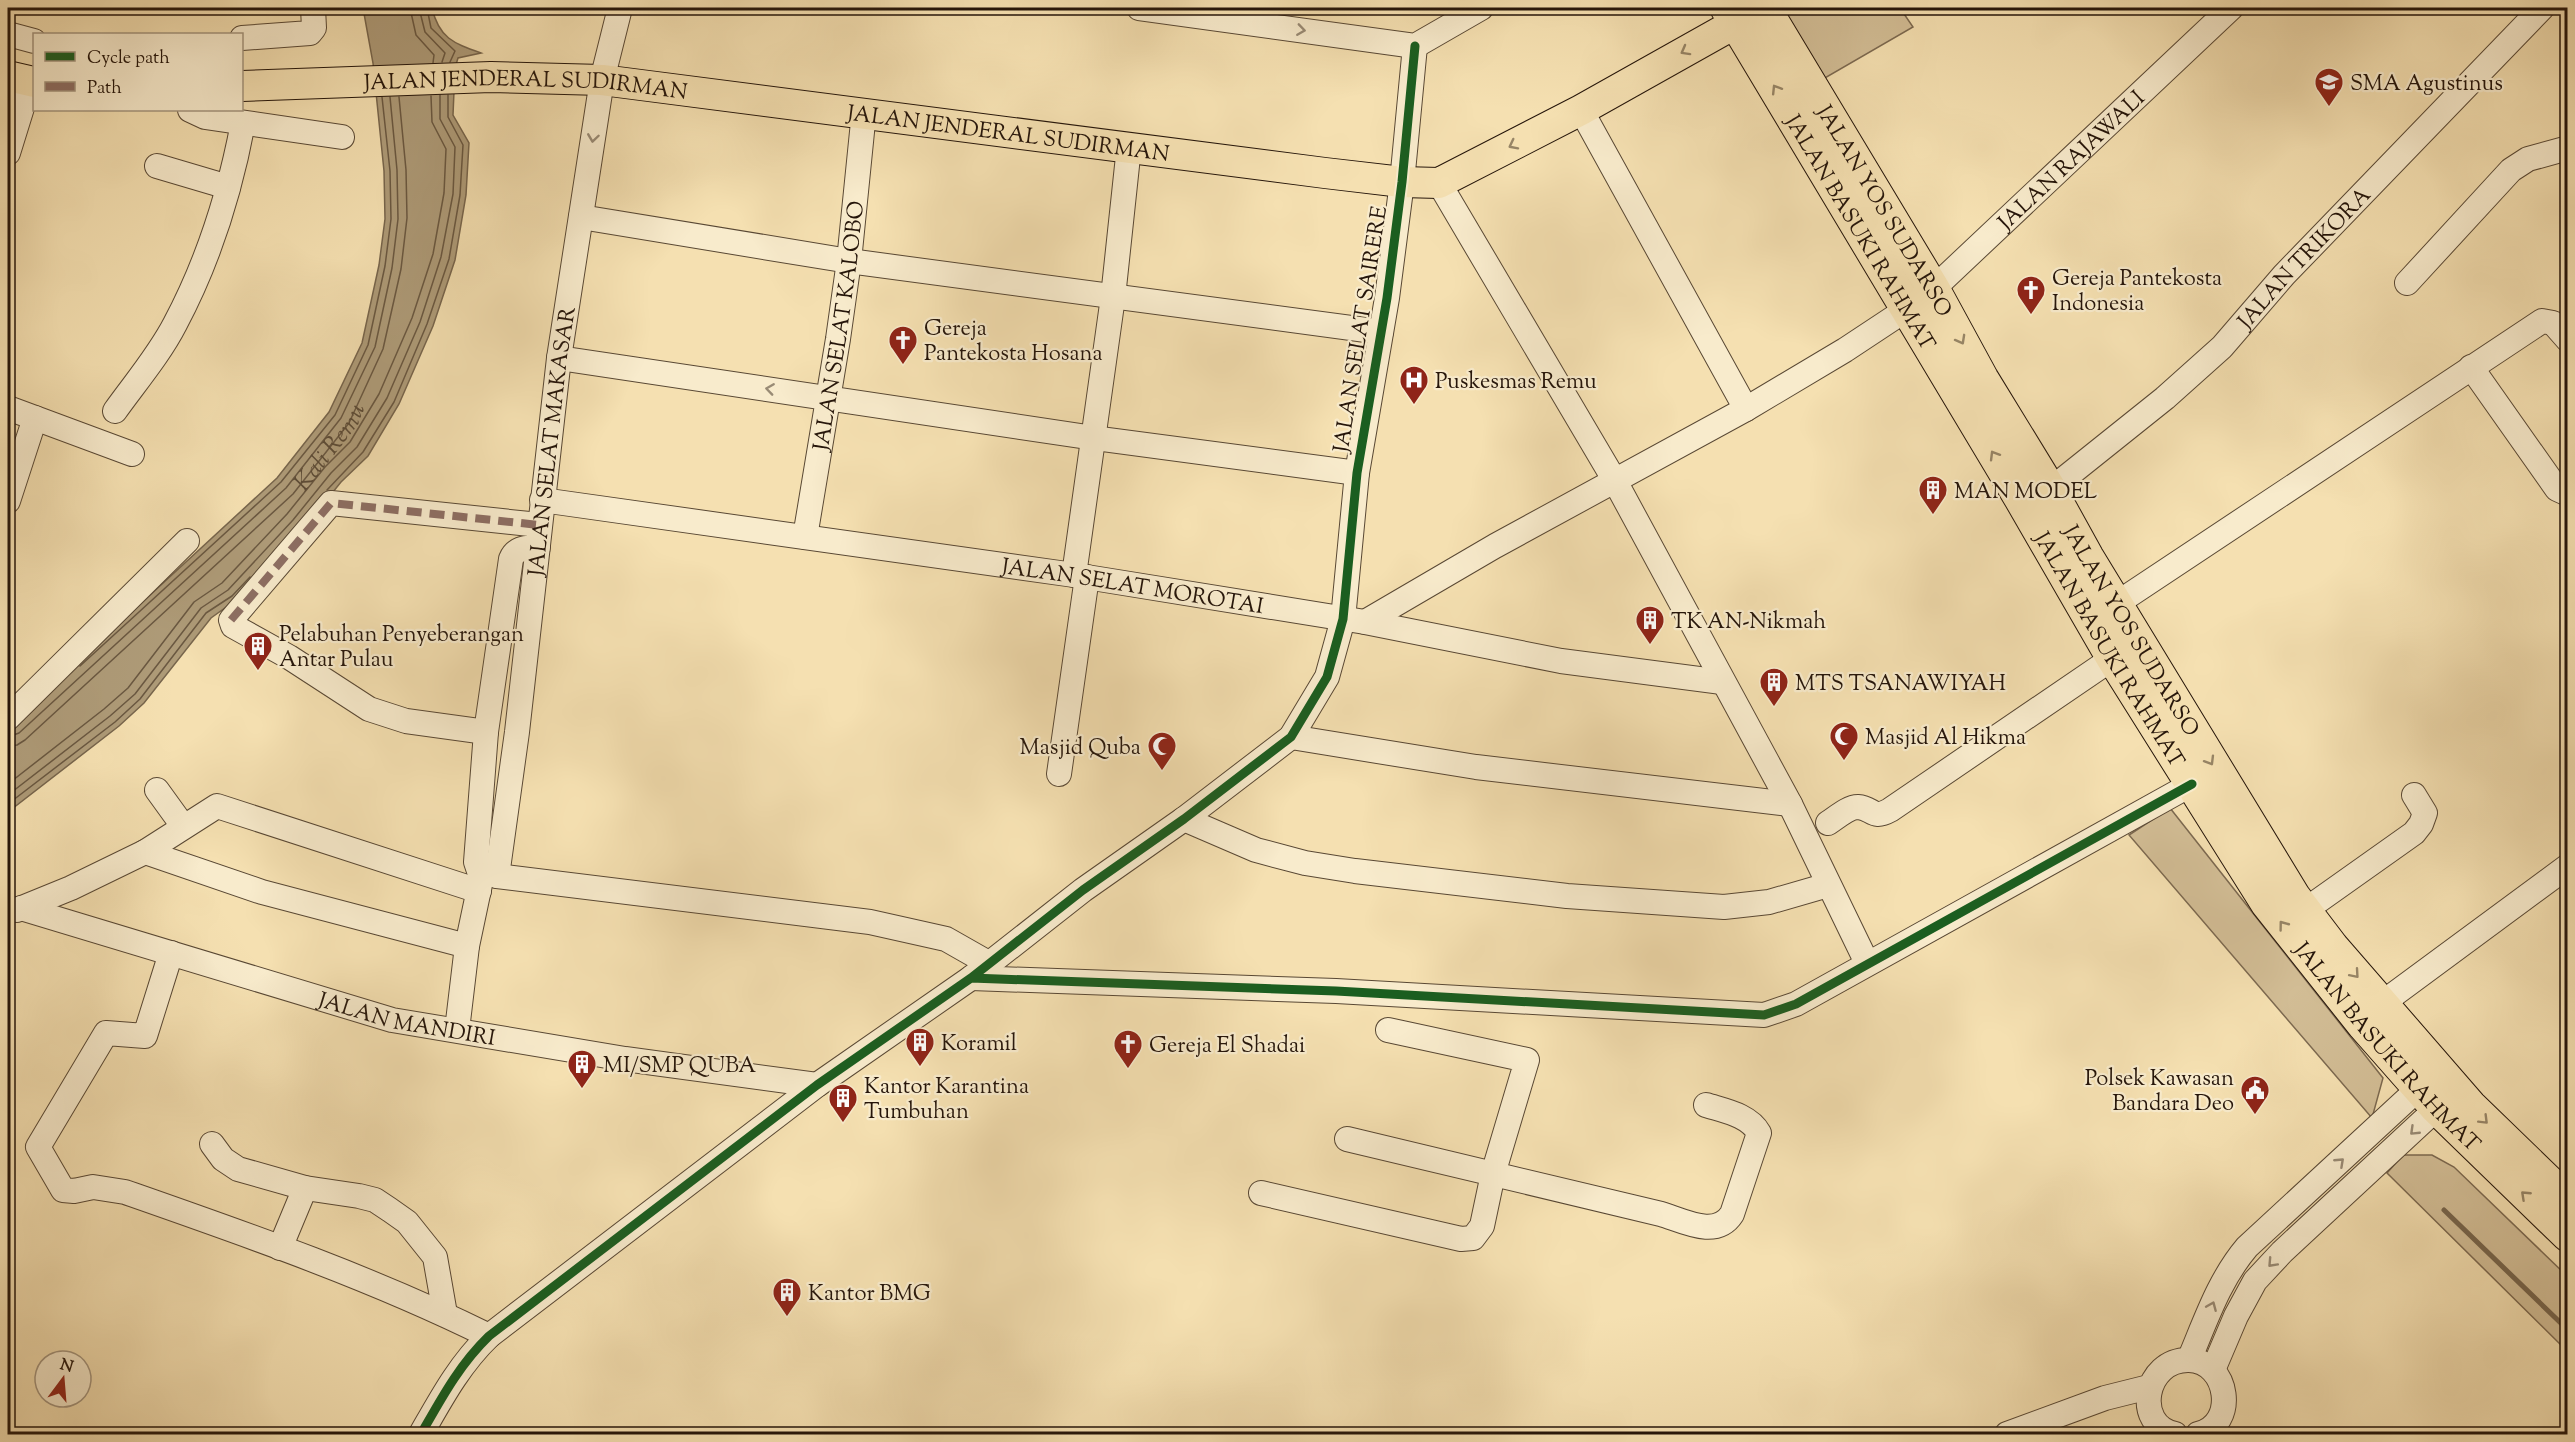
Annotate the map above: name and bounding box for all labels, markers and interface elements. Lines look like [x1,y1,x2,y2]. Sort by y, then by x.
one-way arrow [1296,23,1305,35]
legend [33,33,243,111]
one-way arrow [1680,44,1691,56]
text: Cycle path [87,46,170,72]
street label: JALAN JENDERAL SUDIRMAN [362,64,689,110]
school or university icon: SMA Agustinus [2313,66,2345,108]
place label: SMA Agustinus [2350,69,2503,101]
text: Path [87,76,122,102]
street label: JALAN RAJAWALI [1991,84,2153,240]
one-way arrow [1772,85,1784,95]
street label: JALAN JENDERAL SUDIRMAN [844,99,1171,172]
street label: JALAN YOS SUDARSO [1806,99,1958,324]
street label: JALAN BASUKI RAHMAT [1775,109,1942,358]
one-way arrow [588,133,600,143]
one-way arrow [1509,137,1520,149]
street label: JALAN TRIKORA [2231,181,2380,338]
street label: JALAN SELAT KALOBO [806,200,874,454]
street label: JALAN SELAT SAIRERE [1327,204,1397,456]
place label: Gereja Pantekosta Indonesia [2052,264,2222,321]
church icon: Gereja Pantekosta Indonesia [2015,274,2047,316]
street label: JALAN SELAT MAKASAR [521,305,586,579]
place label: Gereja Pantekosta Hosana [924,314,1103,371]
church icon: Gereja Pantekosta Hosana [887,324,919,366]
one-way arrow [1954,334,1965,345]
hospital icon: Puskesmas Remu [1398,364,1430,406]
place label: Puskesmas Remu [1435,367,1597,399]
one-way arrow [766,383,775,395]
water label: Kali Remu [286,398,375,499]
one-way arrow [1990,451,2002,461]
building icon: MAN MODEL [1917,474,1949,516]
place label: MAN MODEL [1954,477,2097,509]
street label: JALAN YOS SUDARSO [2053,519,2206,744]
street label: JALAN BASUKI RAHMAT [2024,526,2191,775]
street label: JALAN SELAT MOROTAI [998,552,1266,624]
building icon: TK AN-Nikmah [1634,604,1666,646]
place label: TK AN-Nikmah [1671,607,1826,639]
place label: Pelabuhan Penyeberangan Antar Pulau [279,620,524,677]
building icon: Pelabuhan Penyeberangan Antar Pulau [242,630,274,672]
building icon: MTS TSANAWIYAH [1758,666,1790,708]
place label: MTS TSANAWIYAH [1795,669,2006,701]
mosque icon: Masjid Al Hikma [1828,720,1860,762]
place label: Masjid Al Hikma [1865,723,2026,755]
mosque icon: Masjid Quba [1146,730,1178,772]
place label: Masjid Quba [1019,733,1141,765]
one-way arrow [2203,755,2215,765]
one-way arrow [2280,920,2291,931]
street label: JALAN BASUKI RAHMAT [2284,935,2487,1161]
one-way arrow [2348,967,2359,978]
street label: JALAN MANDIRI [313,985,498,1056]
building icon: Koramil [904,1026,936,1068]
church icon: Gereja El Shadai [1112,1028,1144,1070]
place label: Koramil [941,1029,1017,1061]
place label: Gereja El Shadai [1149,1031,1305,1063]
building icon: MI/SMP QUBA [566,1048,598,1090]
place label: MI/SMP QUBA [603,1051,756,1083]
place label: Polsek Kawasan Bandara Deo [2085,1064,2234,1121]
place label: Kantor Karantina Tumbuhan [864,1072,1029,1129]
public building icon: Polsek Kawasan Bandara Deo [2239,1074,2271,1116]
building icon: Kantor Karantina Tumbuhan [827,1082,859,1124]
one-way arrow [2477,1112,2488,1123]
one-way arrow [2411,1123,2422,1134]
one-way arrow [2333,1158,2343,1169]
one-way arrow [2521,1191,2532,1202]
one-way arrow [2268,1256,2279,1267]
building icon: Kantor BMG [771,1276,803,1318]
place label: Kantor BMG [808,1279,931,1311]
one-way arrow [2205,1301,2217,1312]
north arrow [33,1349,93,1409]
text: N [57,1354,76,1380]

